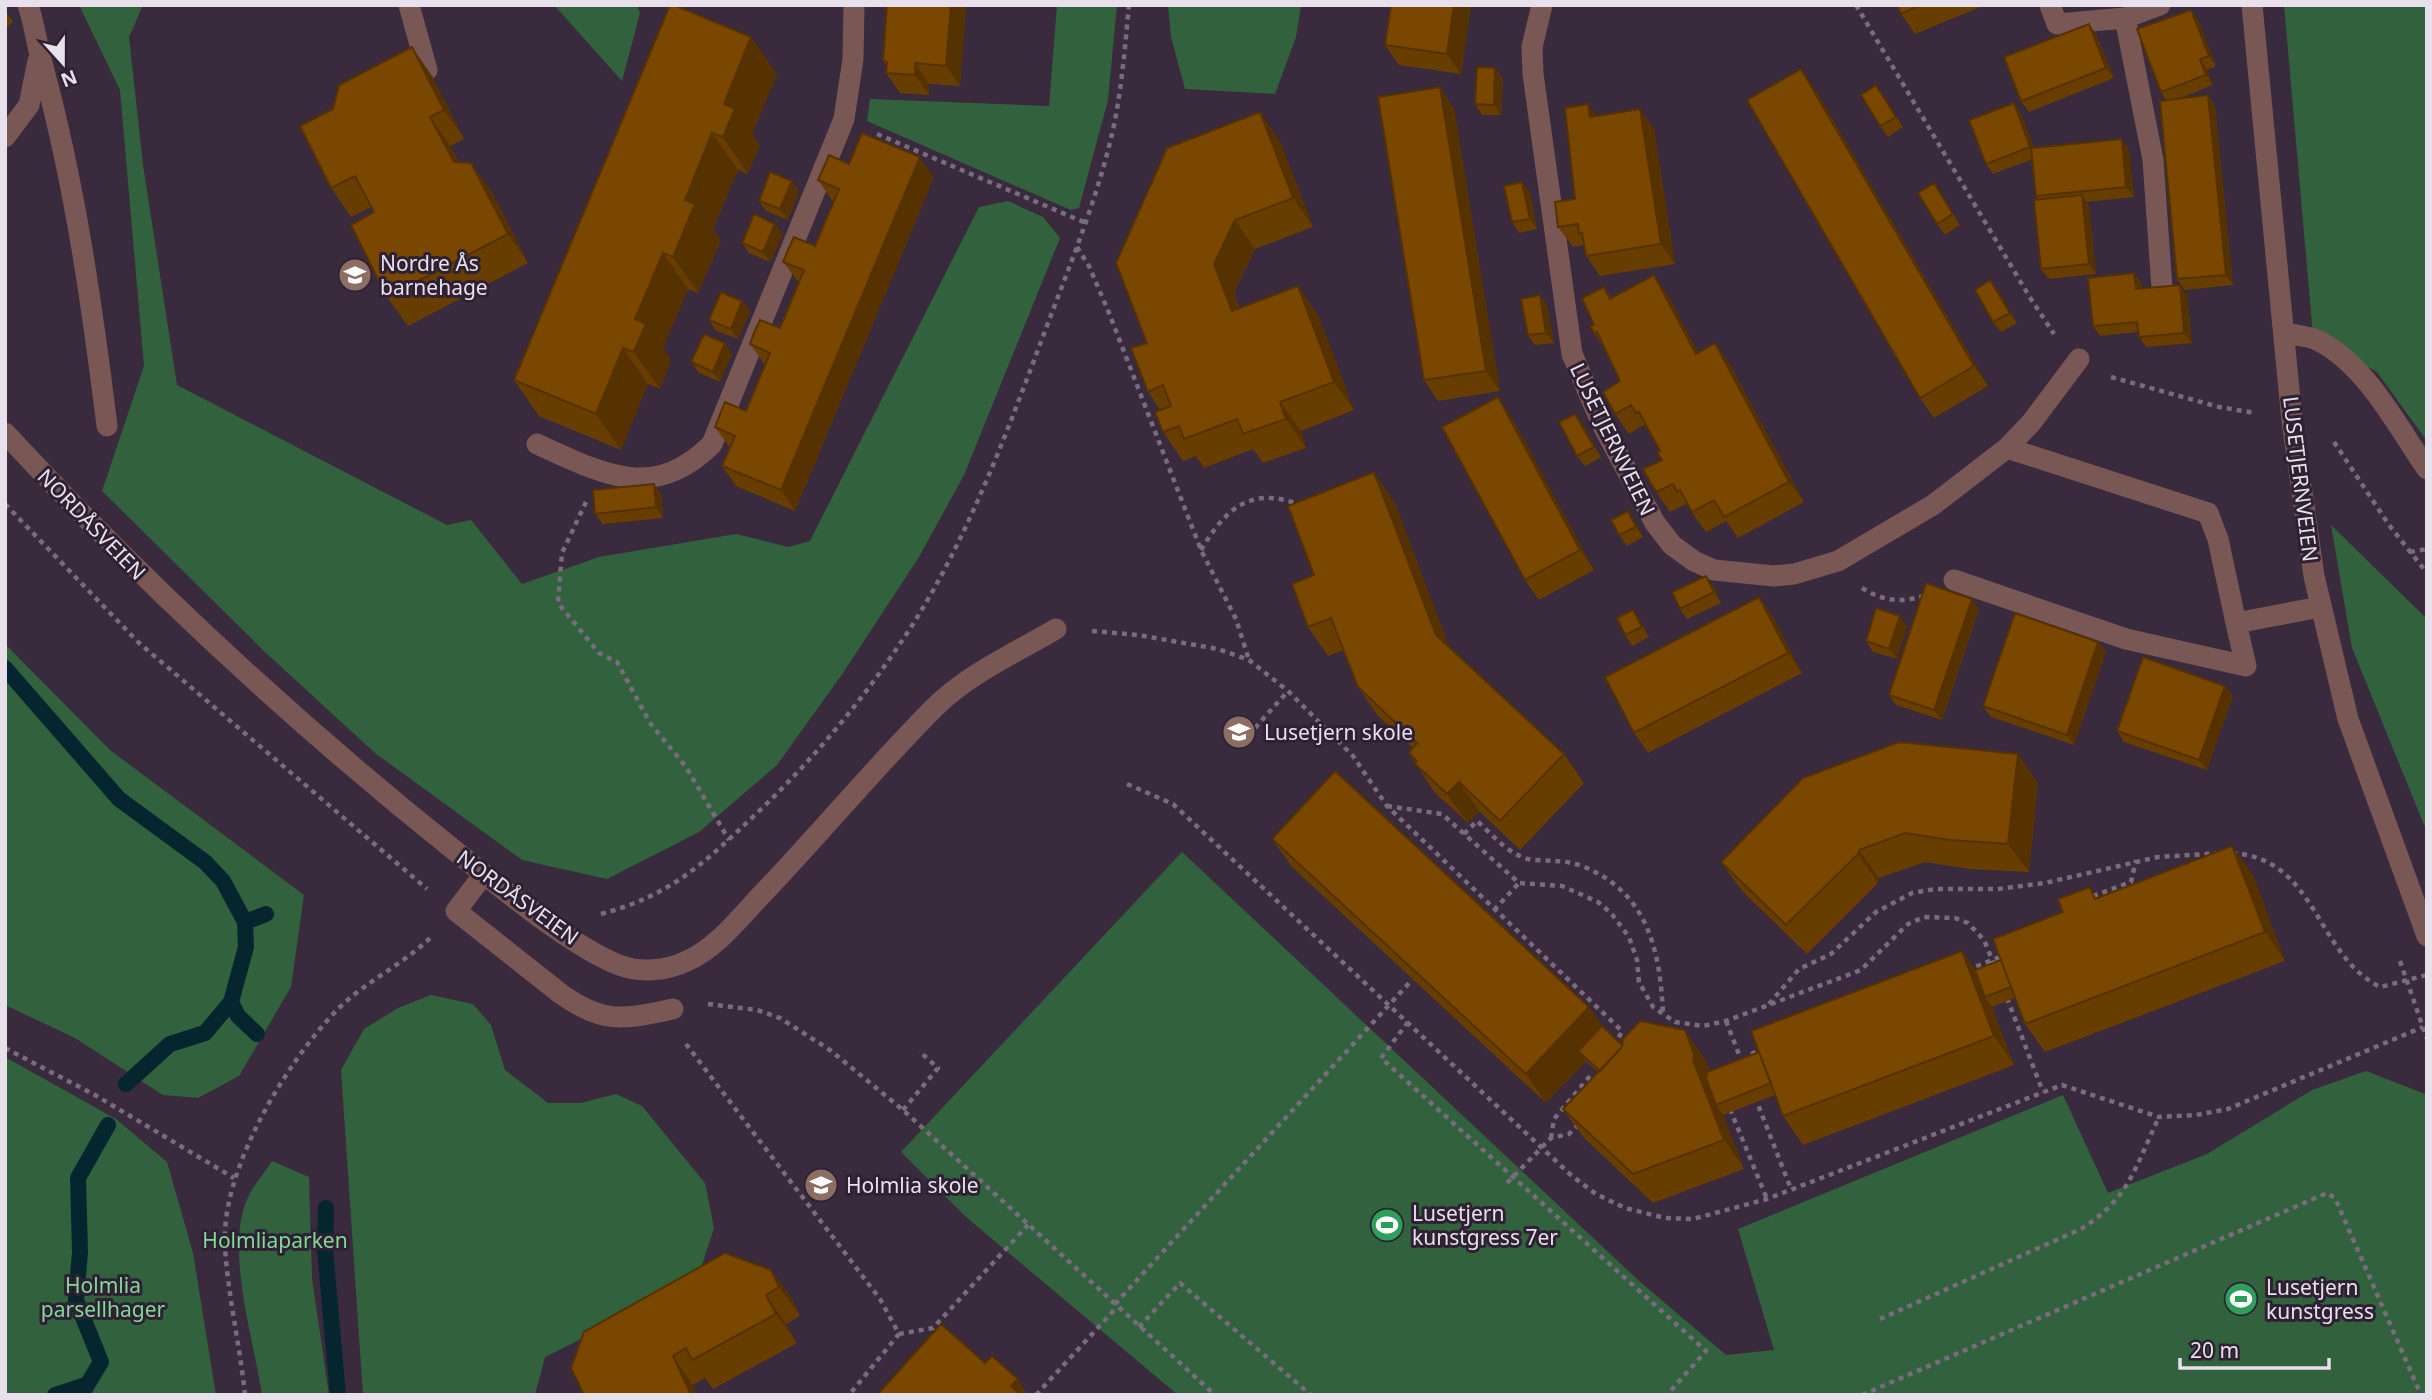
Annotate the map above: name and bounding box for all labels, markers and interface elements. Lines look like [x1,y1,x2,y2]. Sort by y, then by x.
north arrow [28,28,98,98]
text: N [57,64,81,94]
place label: Nordre Ås barnehage [380,249,488,301]
school or university icon: Nordre Ås barnehage [336,256,374,294]
street label: LUSETJERNVEIEN [1564,358,1662,520]
street label: LUSETJERNVEIEN [2277,395,2325,563]
street label: NORDÅSVEIEN [32,462,152,586]
school or university icon: Lusetjern skole [1220,713,1258,751]
place label: Lusetjern skole [1264,718,1413,746]
street label: NORDÅSVEIEN [451,843,585,951]
school or university icon: Holmlia skole [802,1166,840,1204]
place label: Holmlia skole [846,1171,979,1199]
place label: Lusetjern kunstgress 7er [1412,1199,1558,1251]
sports icon: Lusetjern kunstgress 7er [1368,1206,1406,1244]
park label: Holmliaparken [202,1226,348,1254]
park label: Holmlia parsellhager [41,1271,165,1323]
place label: Lusetjern kunstgress [2266,1273,2374,1325]
sports icon: Lusetjern kunstgress [2222,1280,2260,1318]
scale bar [2180,1326,2329,1370]
text: 20 m [2190,1336,2239,1364]

